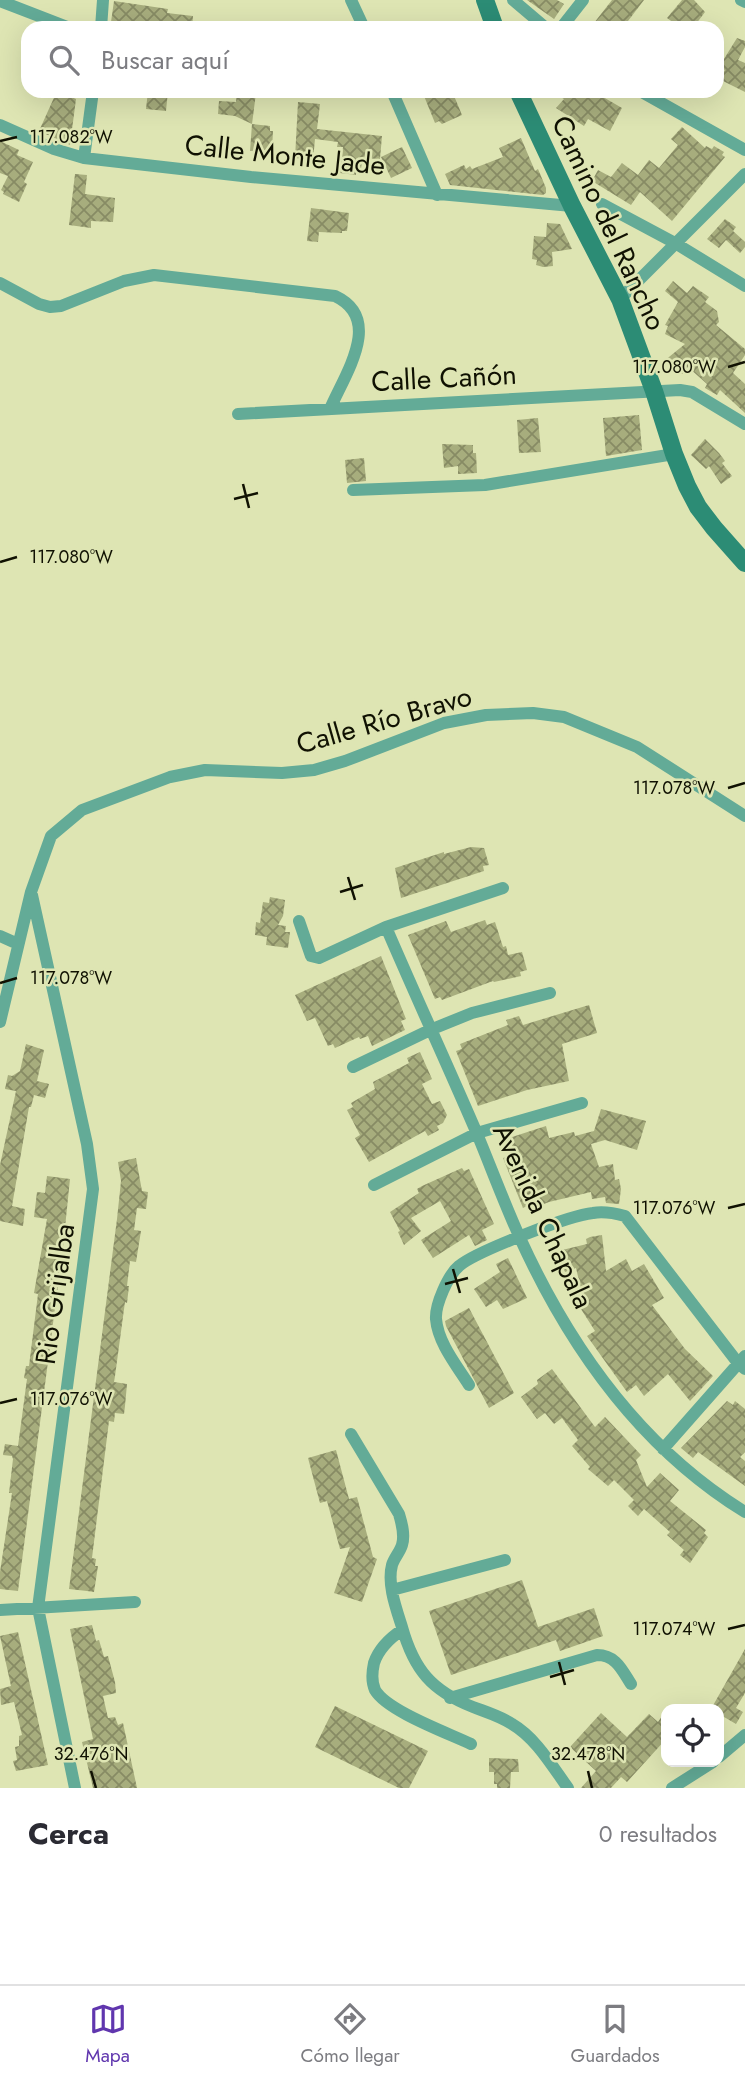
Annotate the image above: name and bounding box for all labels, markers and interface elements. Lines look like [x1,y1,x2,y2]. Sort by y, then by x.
search box [21,21,724,98]
icon: search [45,41,83,79]
text: Buscar aquí [101,41,229,79]
street label: Camino del Rancho [541,109,677,337]
text: 117.082°W [30,124,113,150]
street label: Calle Monte Jade [183,124,387,186]
street label: Calle Cañón [370,354,518,402]
text: 117.080°W [632,354,716,380]
text: 117.080°W [29,544,113,570]
street label: Calle Río Bravo [291,675,477,765]
text: 117.078°W [633,775,715,801]
text: 117.078°W [30,965,112,991]
street label: Avenida Chapala [482,1117,604,1315]
text: 117.076°W [633,1195,716,1221]
street label: Rio Grijalba [25,1221,85,1367]
text: 117.076°W [30,1386,113,1412]
text: 117.074°W [633,1616,716,1642]
map controls [661,1704,724,1767]
button: locate [661,1704,724,1767]
text: 32.476°N [54,1741,128,1767]
text: 32.478°N [551,1741,625,1767]
text: Cerca [28,1812,109,1855]
text: 0 resultados [599,1817,717,1851]
tab: Mapa [85,2000,130,2069]
tab: Cómo llegar [301,2000,400,2069]
tab: Guardados [570,2000,660,2069]

